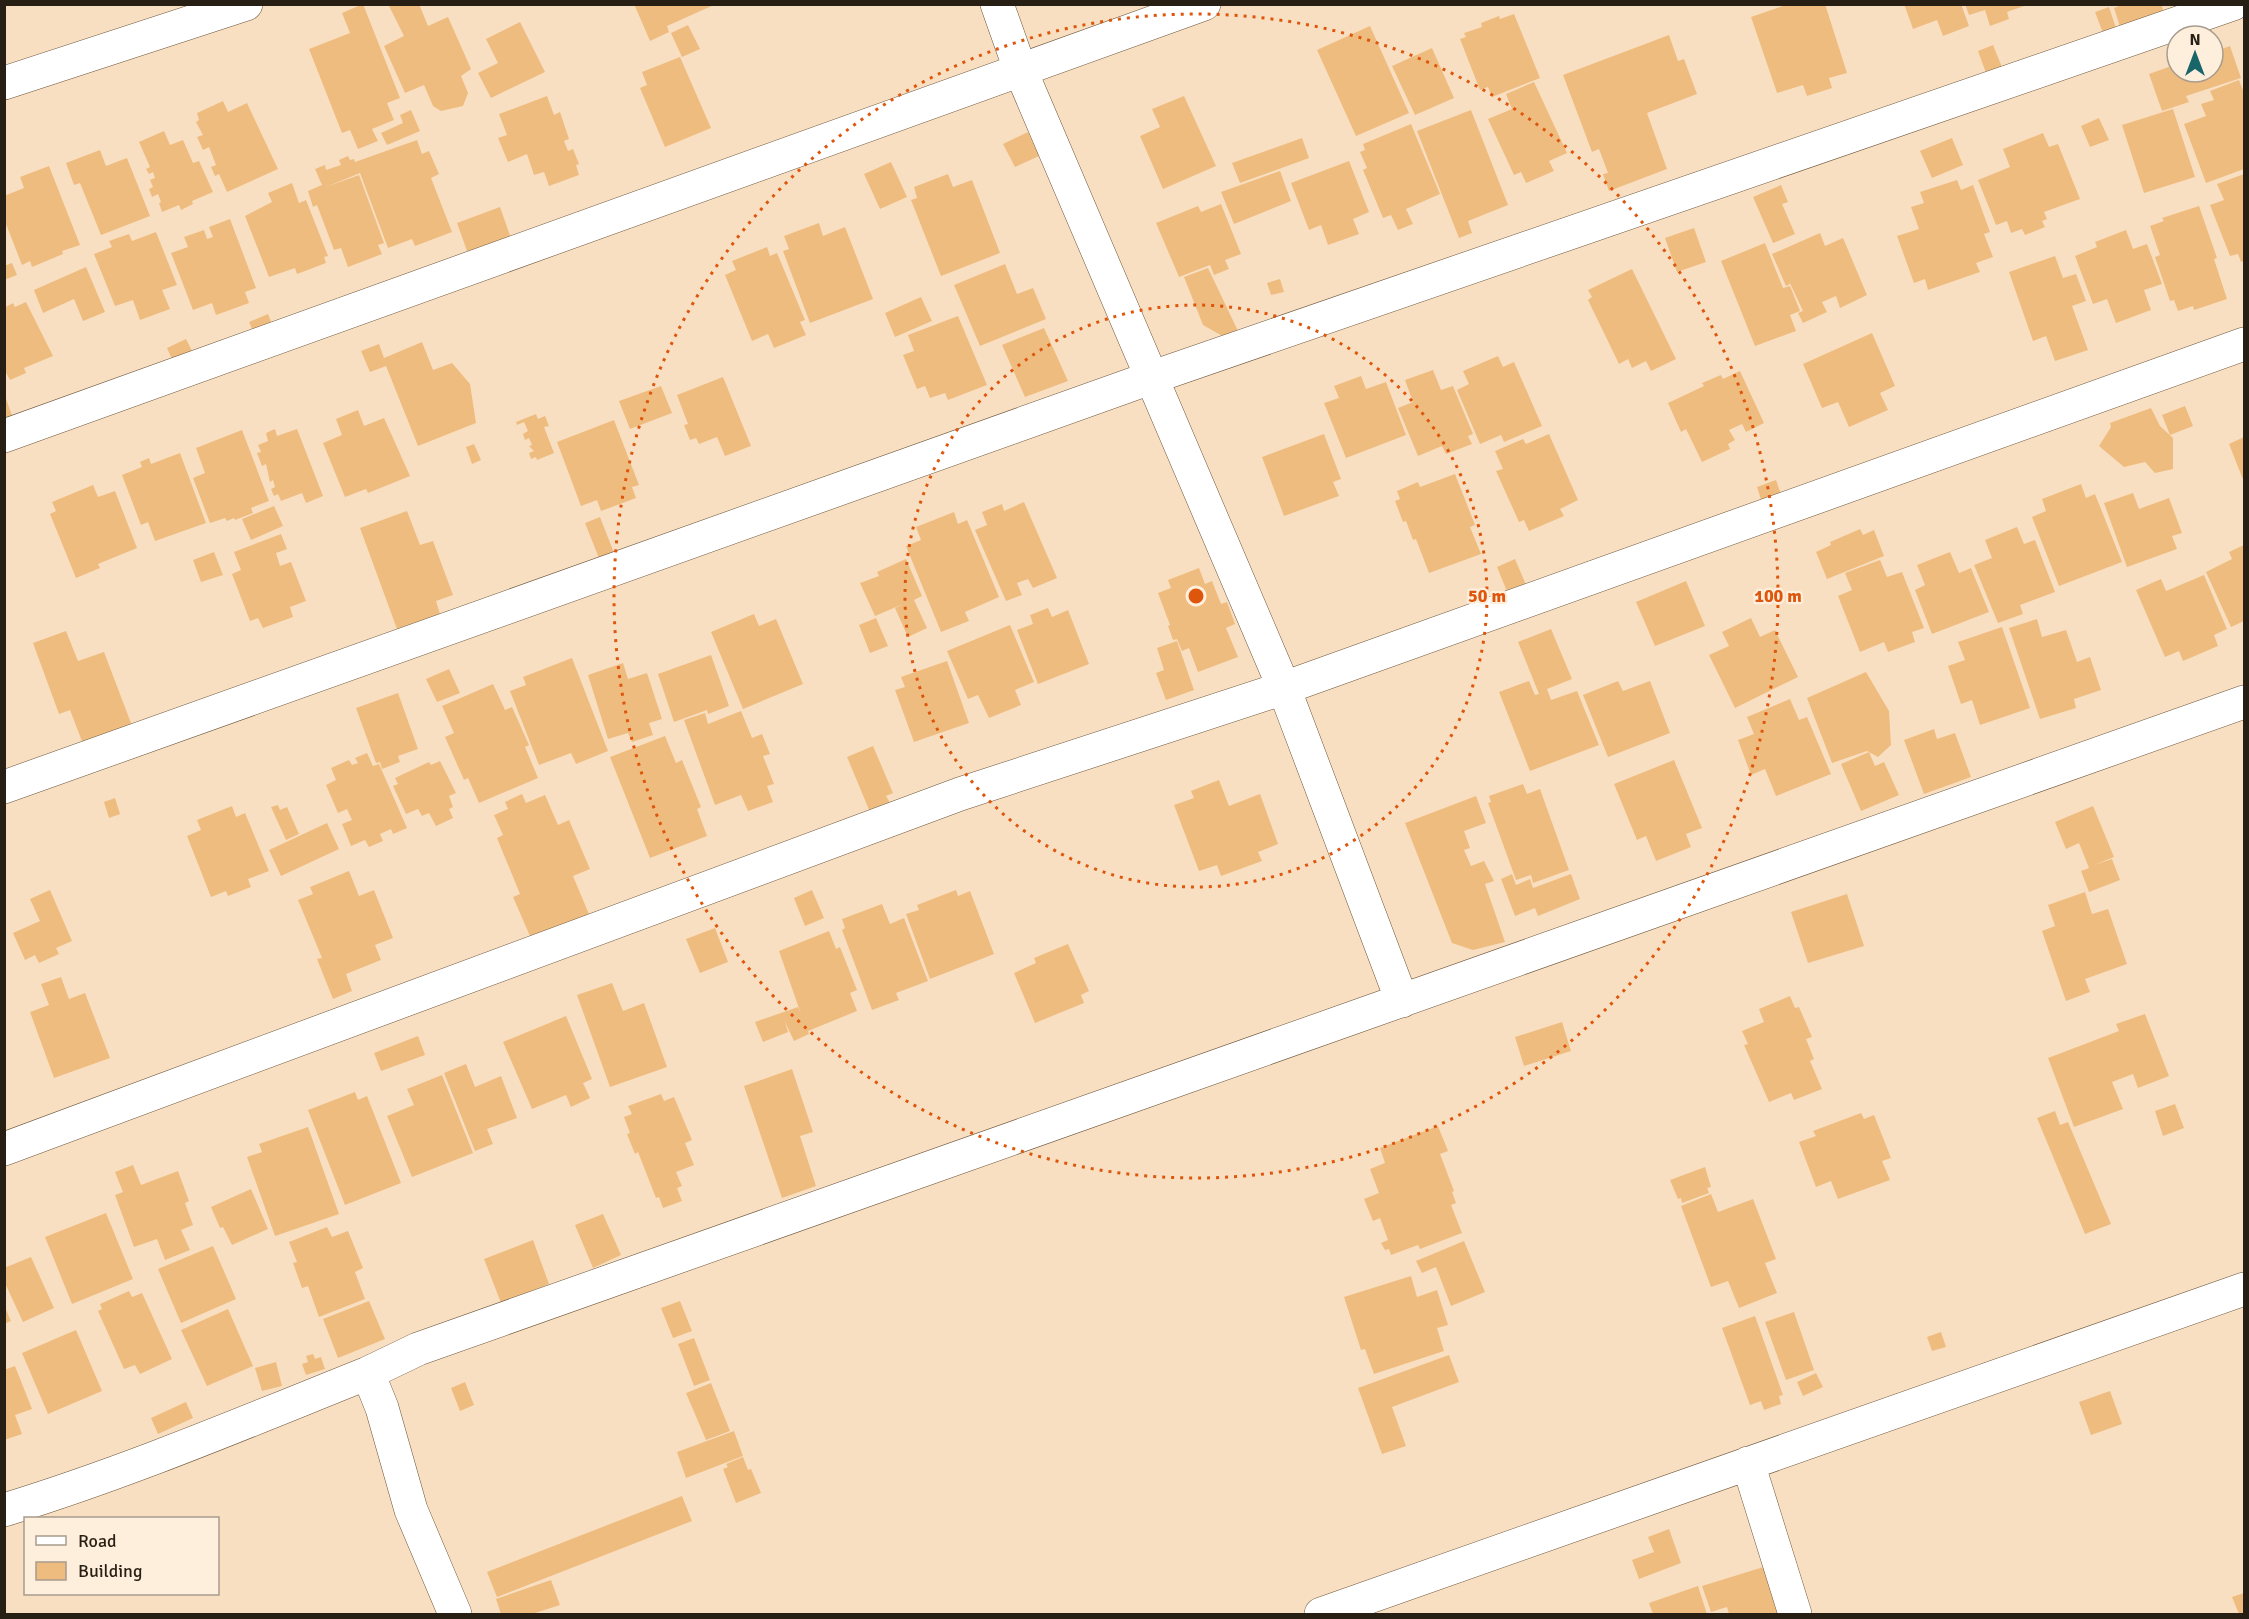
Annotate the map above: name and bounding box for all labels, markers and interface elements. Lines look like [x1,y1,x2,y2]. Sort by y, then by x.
north arrow [2165,24,2225,84]
text: N [2189,30,2201,50]
text: 50 m [1468,585,1506,607]
text: 100 m [1754,585,1802,607]
centre of rings [1186,586,1206,606]
legend [24,1517,219,1595]
text: Road [78,1530,117,1552]
text: Building [78,1560,142,1582]

